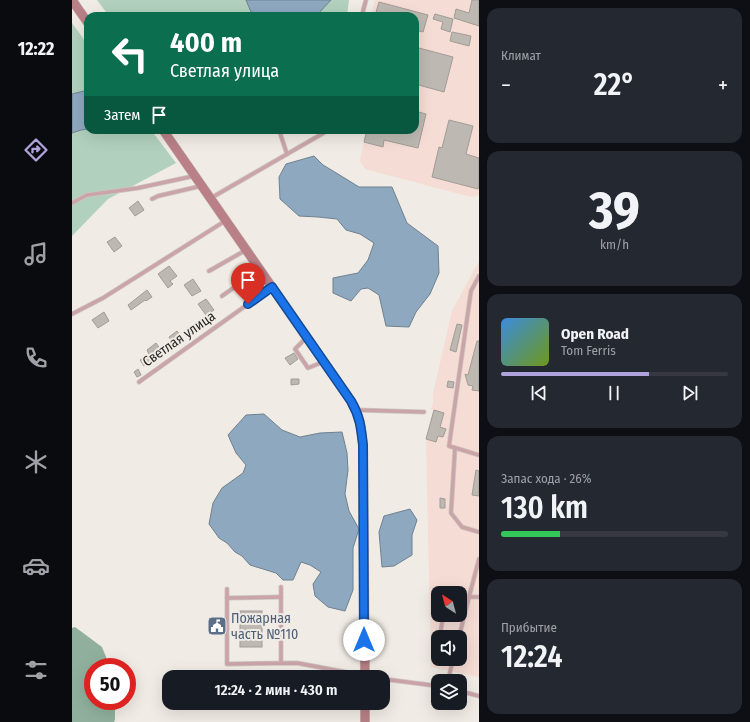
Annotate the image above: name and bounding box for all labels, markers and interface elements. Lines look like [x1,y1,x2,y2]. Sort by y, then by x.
text: 400 m [170,26,242,59]
icon: left [104,28,156,80]
text: 12:22 [18,38,54,60]
text: Климат [501,48,541,63]
text: Светлая улица [170,60,279,82]
text: 22° [594,67,635,103]
text: − [501,72,511,99]
text: + [718,72,728,99]
icon: arrive [148,104,170,126]
text: Затем [104,106,140,124]
icon: directions [22,136,50,164]
text: 39 [589,179,640,242]
text: km/h [600,237,629,252]
icon: music [22,240,50,268]
pin [231,263,265,304]
icon: arrive [237,269,259,291]
street label: Светлая улица [139,308,219,370]
text: Open Road [561,325,629,343]
text: Tom Ferris [561,343,616,358]
icon: phone [22,344,50,372]
icon: previous [528,382,550,404]
icon: pause [603,382,625,404]
icon: next [679,382,701,404]
icon: climate [22,448,50,476]
text: Запас хода · 26% [501,471,591,486]
text: 130 km [501,490,588,526]
icon: car [22,552,50,580]
north arrow [431,586,467,622]
map controls [431,586,467,710]
place label: Пожарная часть №110 [231,610,298,643]
public building icon: Пожарная часть №110 [206,615,228,637]
position arrow [343,619,385,661]
text: Прибытие [501,620,557,635]
button: sound [431,630,467,666]
text: 12:24 [501,639,562,675]
icon: filters [22,656,50,684]
speed limit sign: 50 [84,658,136,710]
button: layers [431,674,467,710]
text: 12:24 · 2 мин · 430 m [215,681,338,699]

